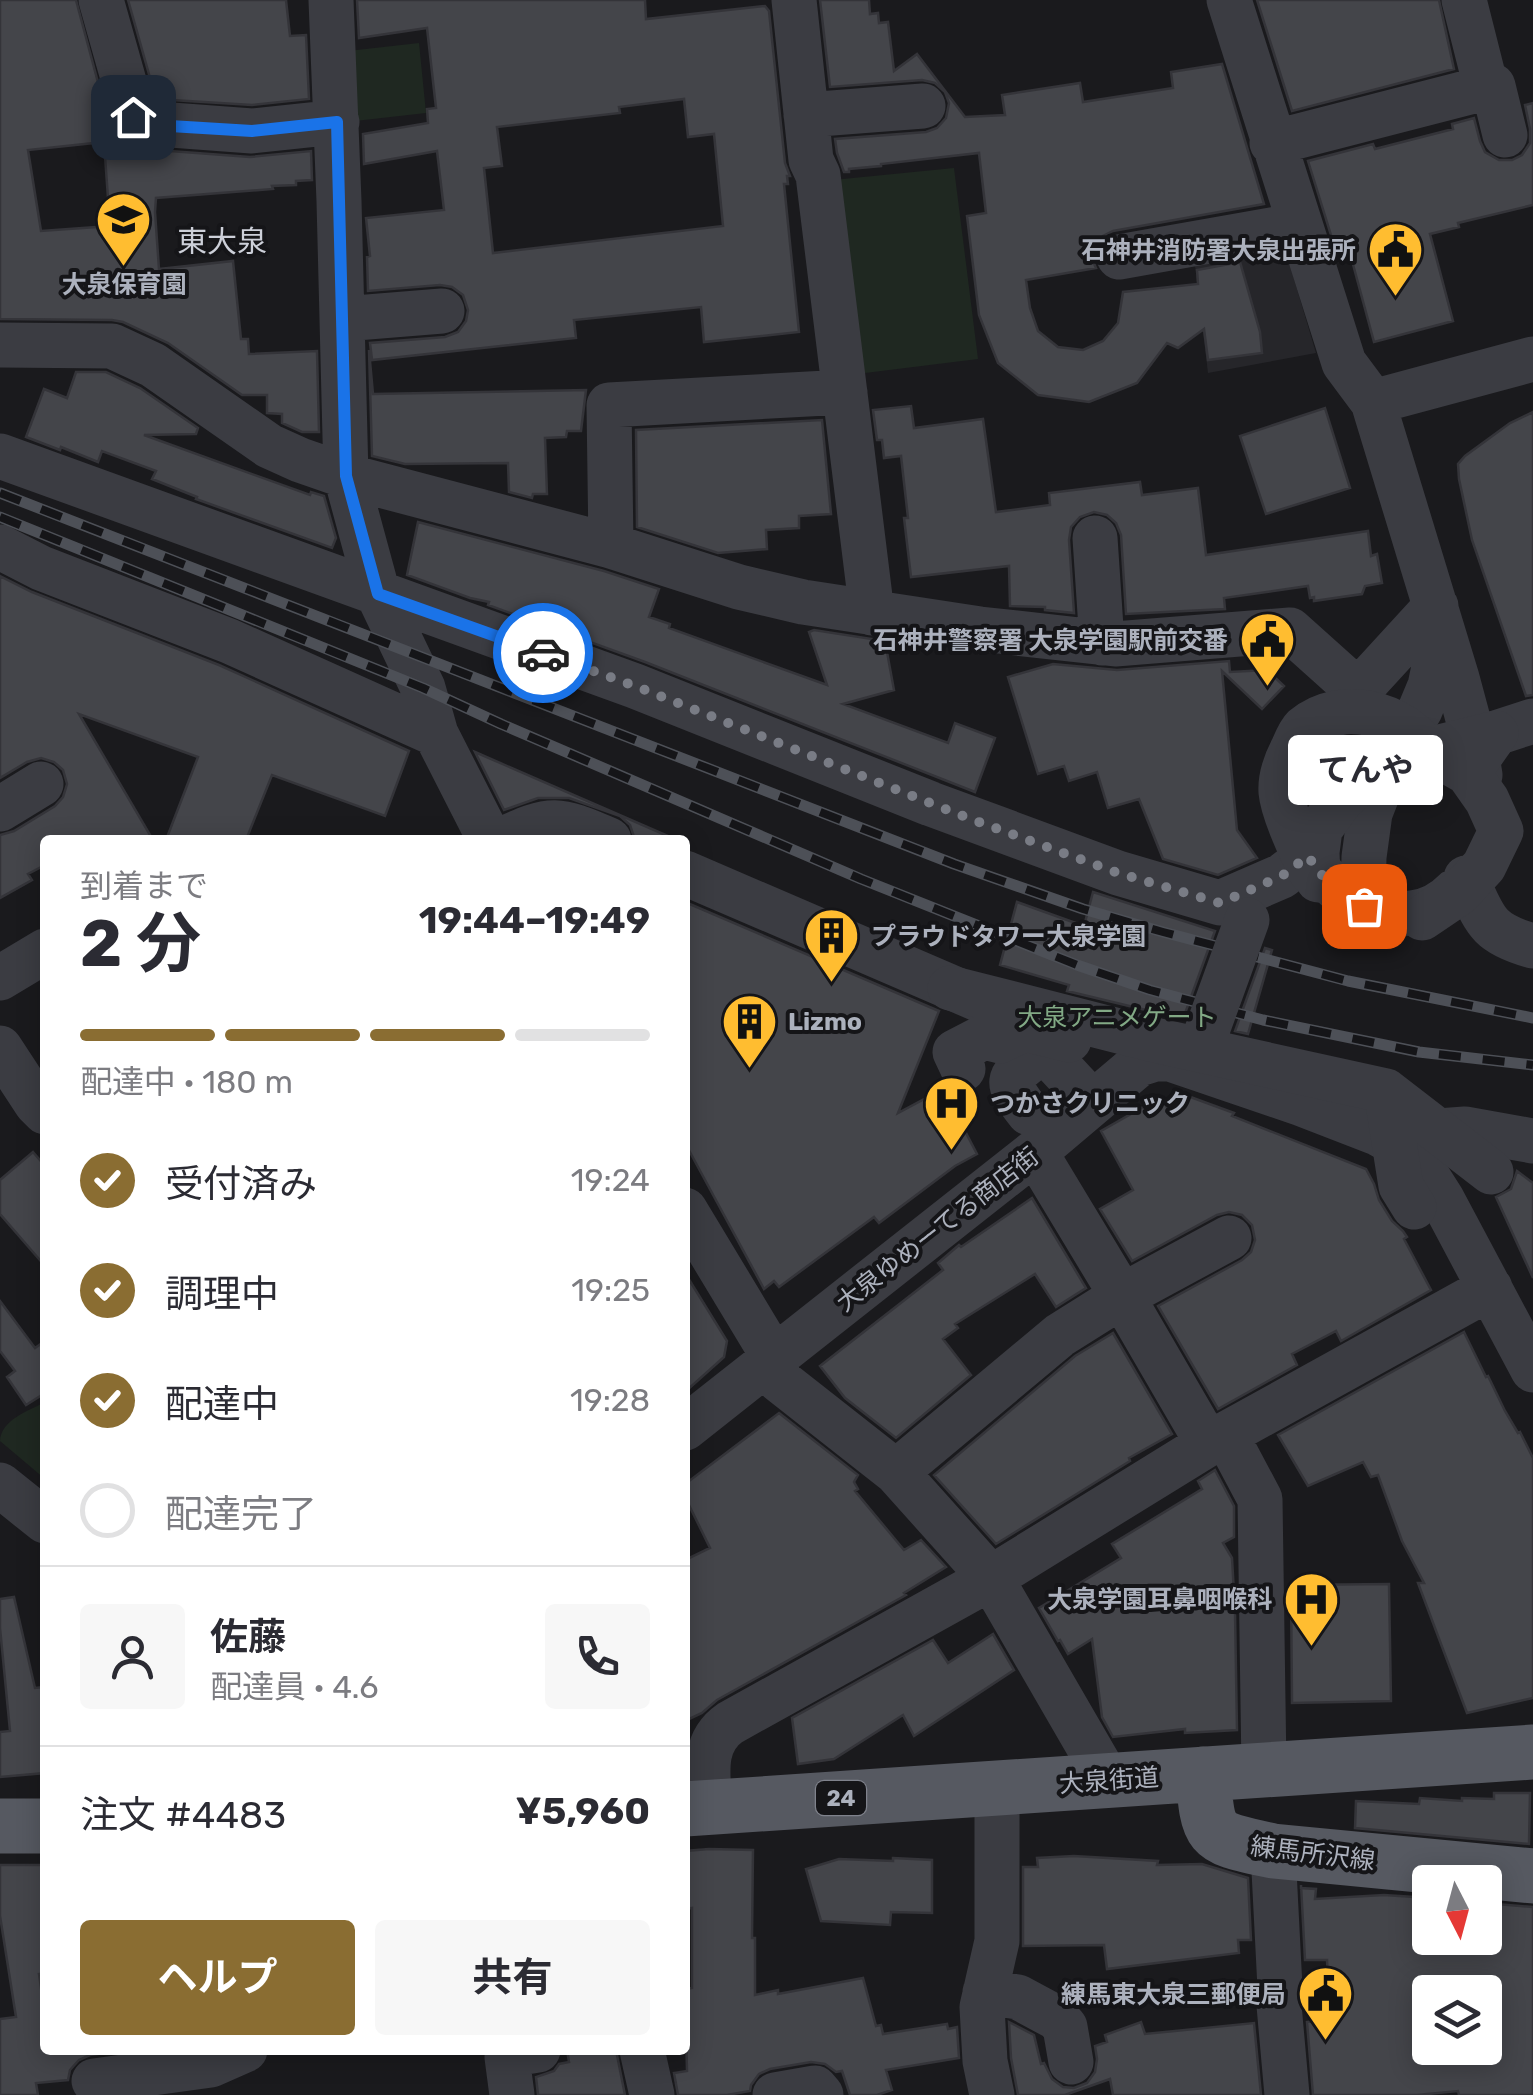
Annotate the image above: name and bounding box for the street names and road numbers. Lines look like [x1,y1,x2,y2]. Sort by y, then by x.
street label: 大泉ゆめーてる商店街 [830,1141,1044,1317]
street label: 大泉街道 [1058,1763,1160,1798]
road number: 24 [816,1781,866,1815]
street label: 練馬所沢線 [1249,1831,1377,1876]

